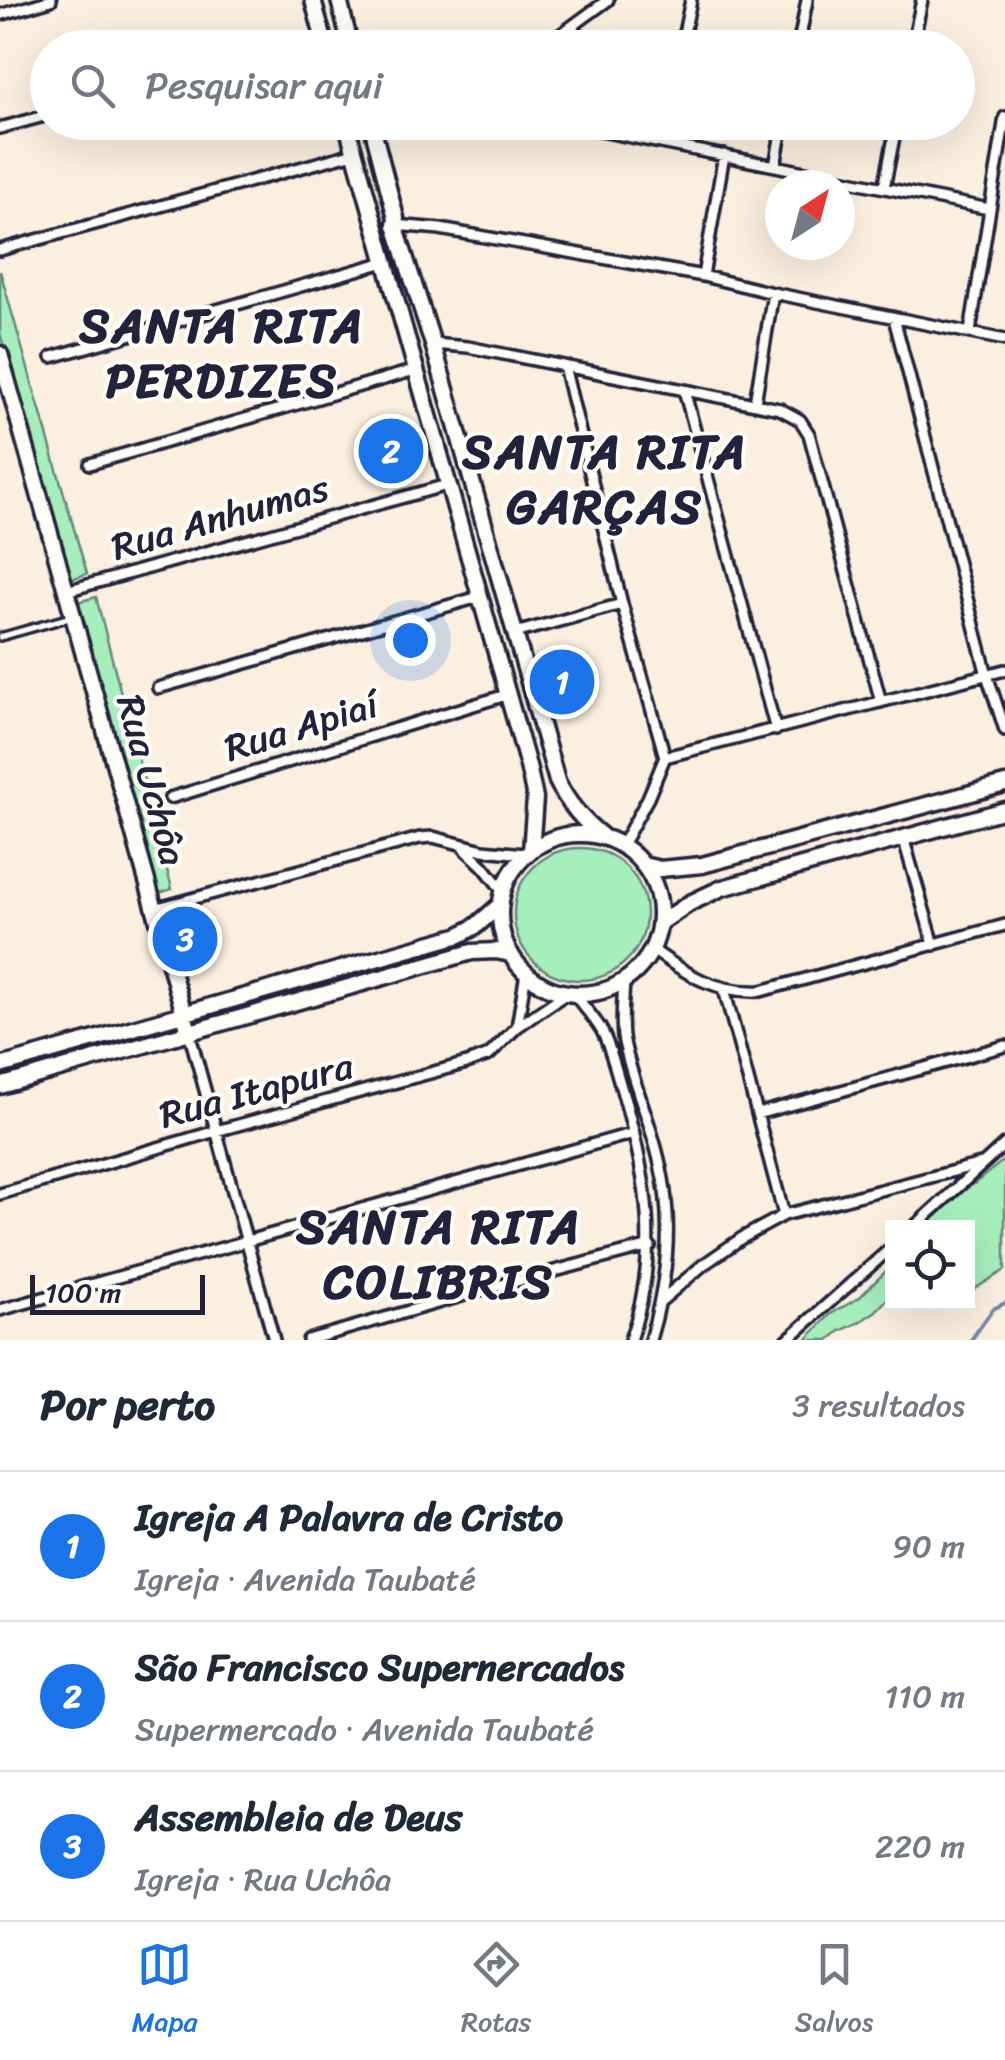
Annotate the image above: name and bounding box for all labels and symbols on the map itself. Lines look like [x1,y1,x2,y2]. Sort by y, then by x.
north arrow [765,170,855,260]
district label: SANTA RITA PERDIZES [78,283,365,423]
district label: SANTA RITA GARÇAS [461,409,748,549]
pin: 2 [358,414,424,488]
street label: Rua Anhumas [103,454,337,581]
your location [385,615,436,666]
pin: 1 [530,644,594,720]
street label: Rua Apiaí [216,670,391,782]
street label: Rua Uchôa [97,687,206,873]
pin: 3 [152,902,218,976]
street label: Rua Itapura [152,1032,361,1148]
district label: SANTA RITA COLIBRIS [295,1184,582,1324]
scale bar [30,1270,205,1314]

